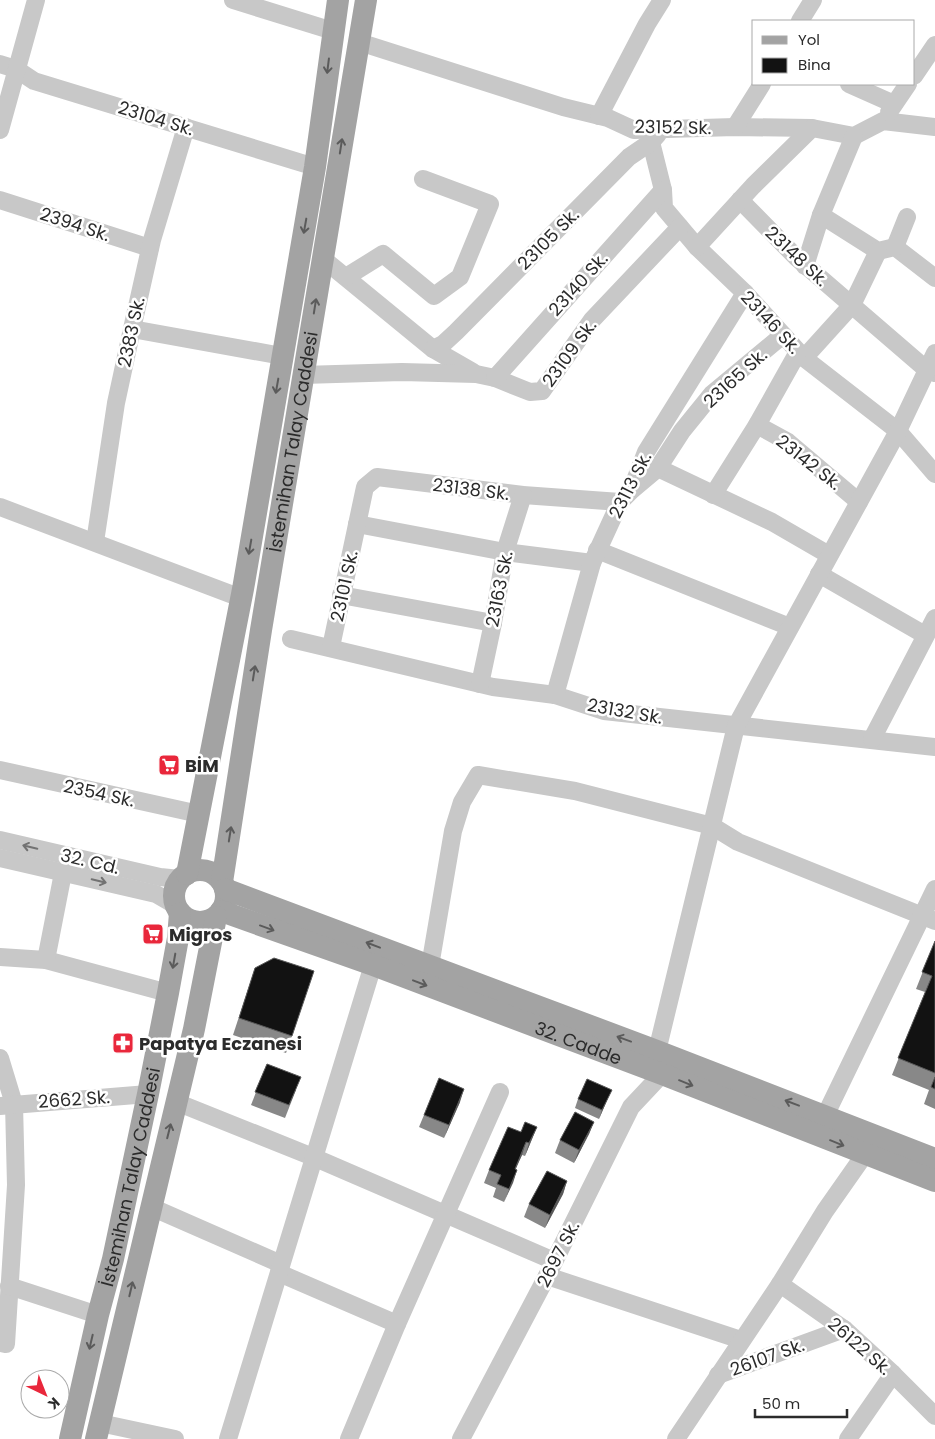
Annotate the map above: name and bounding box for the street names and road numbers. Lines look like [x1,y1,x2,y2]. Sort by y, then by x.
street label: 23104 Sk. [115,95,197,141]
street label: 23152 Sk. [634,114,712,140]
street label: 2394 Sk. [37,201,113,247]
street label: 23105 Sk. [512,203,584,275]
street label: 23148 Sk. [760,220,834,292]
street label: 23140 Sk. [543,247,613,321]
street label: 23146 Sk. [735,285,807,359]
street label: 2383 Sk. [111,295,151,369]
street label: 23109 Sk. [536,314,602,392]
street label: İstemihan Talay Caddesi [262,329,323,554]
street label: 23165 Sk. [698,343,772,413]
street label: 23142 Sk. [771,429,847,495]
street label: 23113 Sk. [603,447,657,523]
street label: 23138 Sk. [431,472,511,506]
street label: 23101 Sk. [324,548,364,624]
street label: 23163 Sk. [479,549,519,629]
street label: 23132 Sk. [585,692,665,730]
street label: 2354 Sk. [61,773,137,813]
street label: 32. Cd. [58,842,122,880]
street label: 32. Cadde [532,1015,626,1070]
street label: İstemihan Talay Caddesi [94,1065,166,1289]
street label: 2662 Sk. [37,1084,111,1114]
street label: 2697 Sk. [531,1217,585,1291]
street label: 26122 Sk. [823,1311,897,1381]
street label: 26107 Sk. [727,1332,807,1382]

